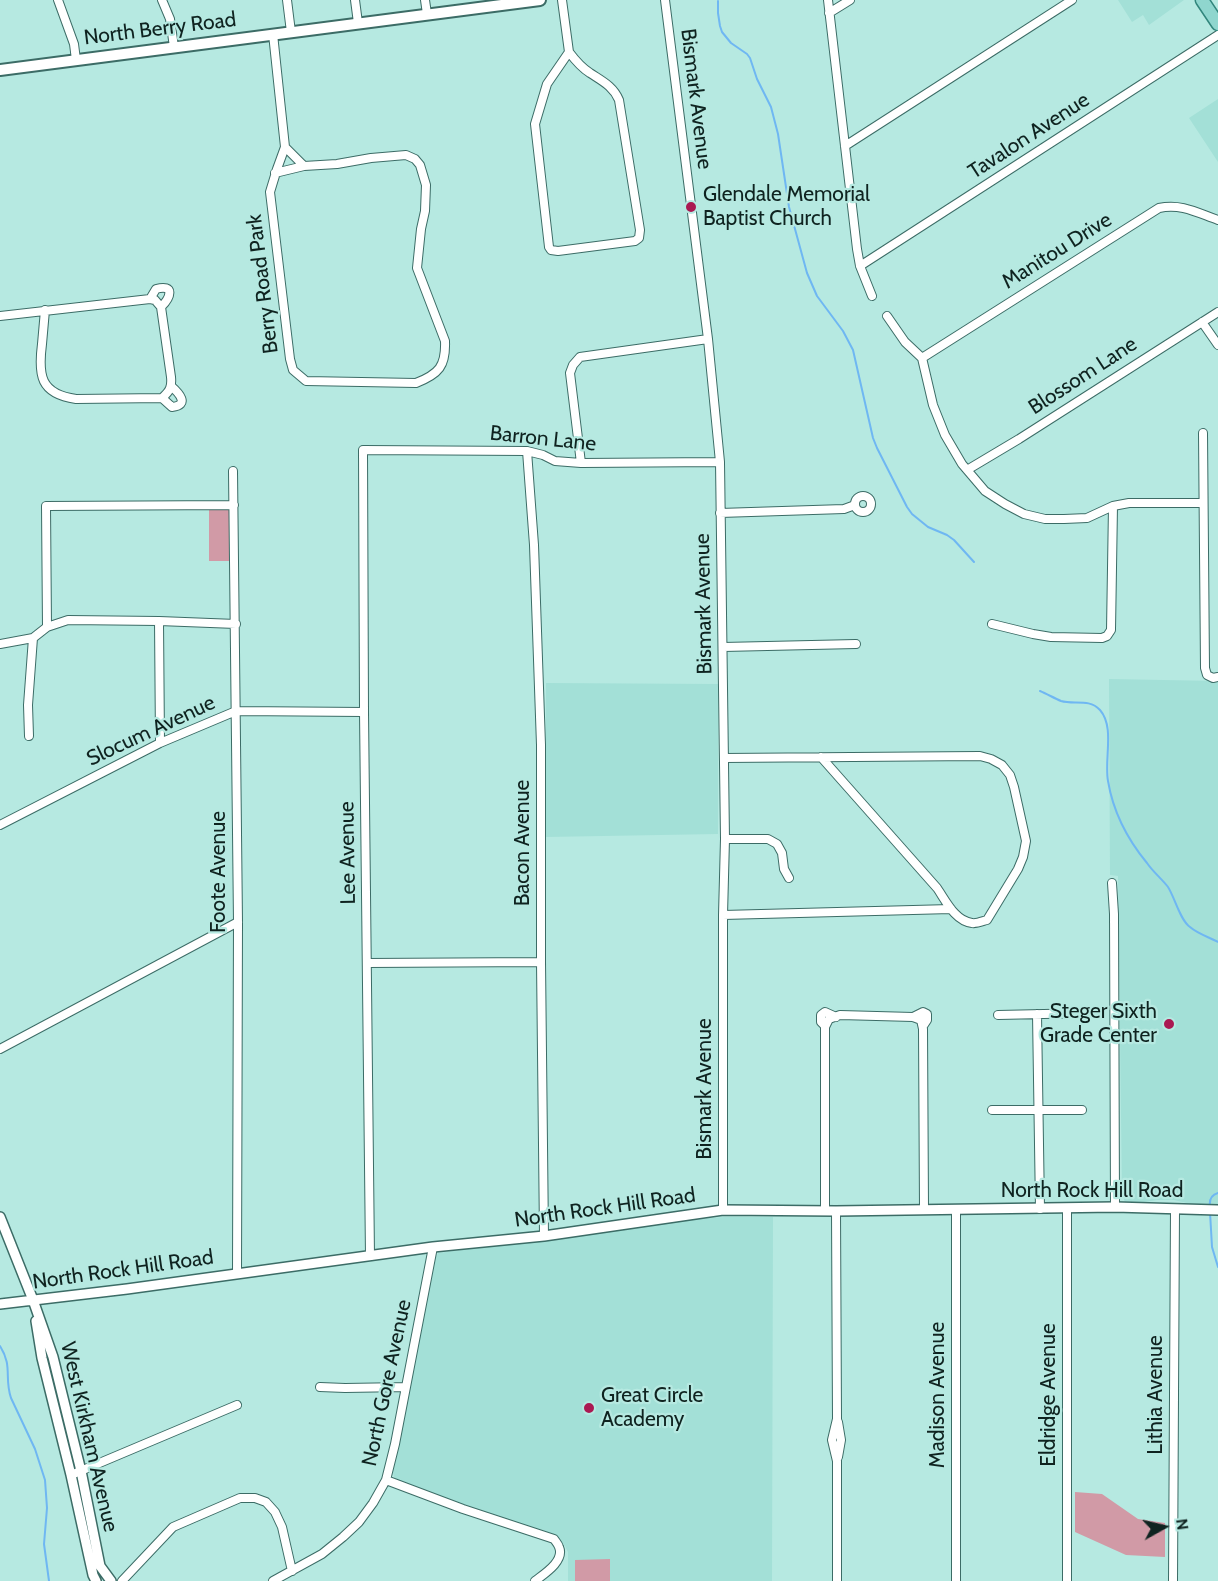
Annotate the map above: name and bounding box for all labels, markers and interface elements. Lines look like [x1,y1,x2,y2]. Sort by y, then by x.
street label: North Berry Road [82,7,238,51]
street label: Bismark Avenue [675,27,717,171]
street label: Tavalon Avenue [964,87,1094,185]
place label: Glendale Memorial Baptist Church [703,182,870,232]
marker: Glendale Memorial Baptist Church [684,200,698,214]
street label: Manitou Drive [998,207,1116,295]
street label: Berry Road Park [242,213,284,355]
street label: Blossom Lane [1024,332,1142,420]
street label: Barron Lane [489,421,597,457]
street label: Bismark Avenue [690,533,718,675]
street label: Slocum Avenue [83,690,219,772]
street label: Bacon Avenue [510,780,536,906]
street label: Lee Avenue [335,801,361,905]
street label: Foote Avenue [206,811,232,933]
place label: Steger Sixth Grade Center [1040,999,1157,1049]
marker: Steger Sixth Grade Center [1162,1017,1176,1031]
street label: Bismark Avenue [692,1018,718,1160]
street label: North Rock Hill Road [1001,1178,1183,1204]
street label: North Rock Hill Road [513,1183,697,1233]
street label: North Rock Hill Road [31,1245,215,1295]
street label: North Gore Avenue [357,1297,417,1469]
street label: Madison Avenue [925,1322,951,1468]
street label: Eldridge Avenue [1036,1323,1062,1467]
street label: Lithia Avenue [1143,1335,1169,1455]
street label: West Kirkham Avenue [55,1339,123,1535]
place label: Great Circle Academy [601,1383,703,1433]
marker: Great Circle Academy [582,1401,596,1415]
north arrow [1134,1497,1194,1557]
text: N [1172,1518,1193,1531]

